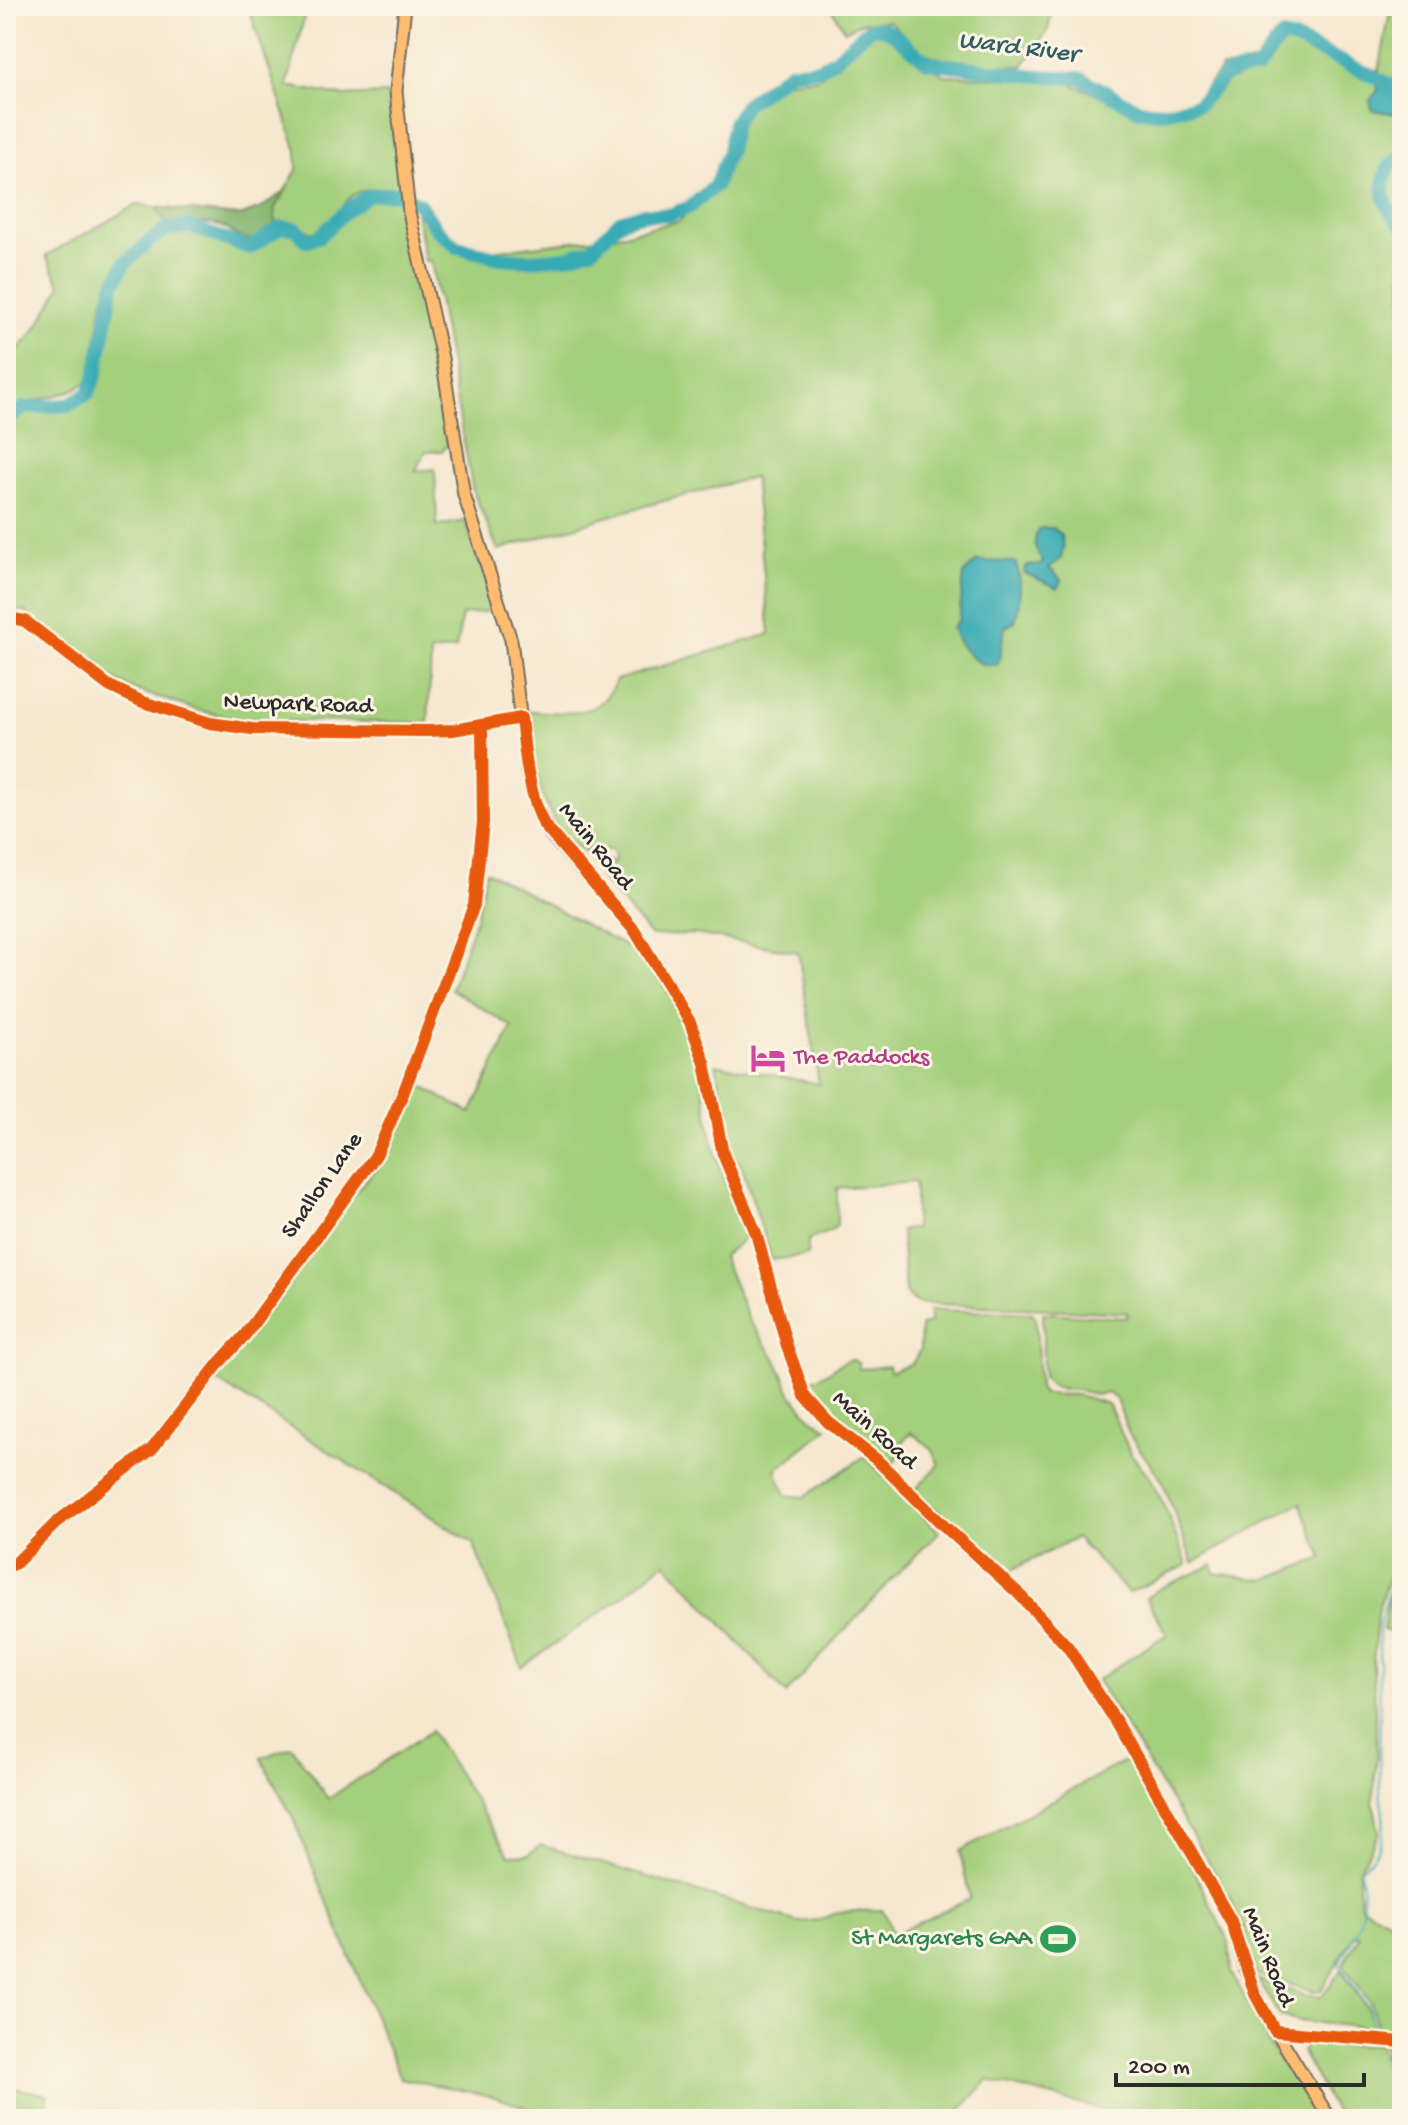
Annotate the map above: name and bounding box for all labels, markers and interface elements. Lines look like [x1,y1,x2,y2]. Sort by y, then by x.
water label: Ward River [956,26,1084,72]
street label: Newpark Road [223,688,375,722]
street label: Main Road [551,797,640,898]
hotel icon: The Paddocks [749,1039,787,1077]
place label: The Paddocks [792,1044,930,1073]
street label: Shallon Lane [276,1127,371,1245]
street label: Main Road [825,1385,924,1478]
street label: Main Road [1234,1903,1301,2013]
sports icon: St Margarets GAA [1039,1920,1077,1958]
place label: St Margarets GAA [851,1925,1034,1954]
scale bar [1116,2037,1364,2087]
text: 200 m [1128,2054,1190,2083]

